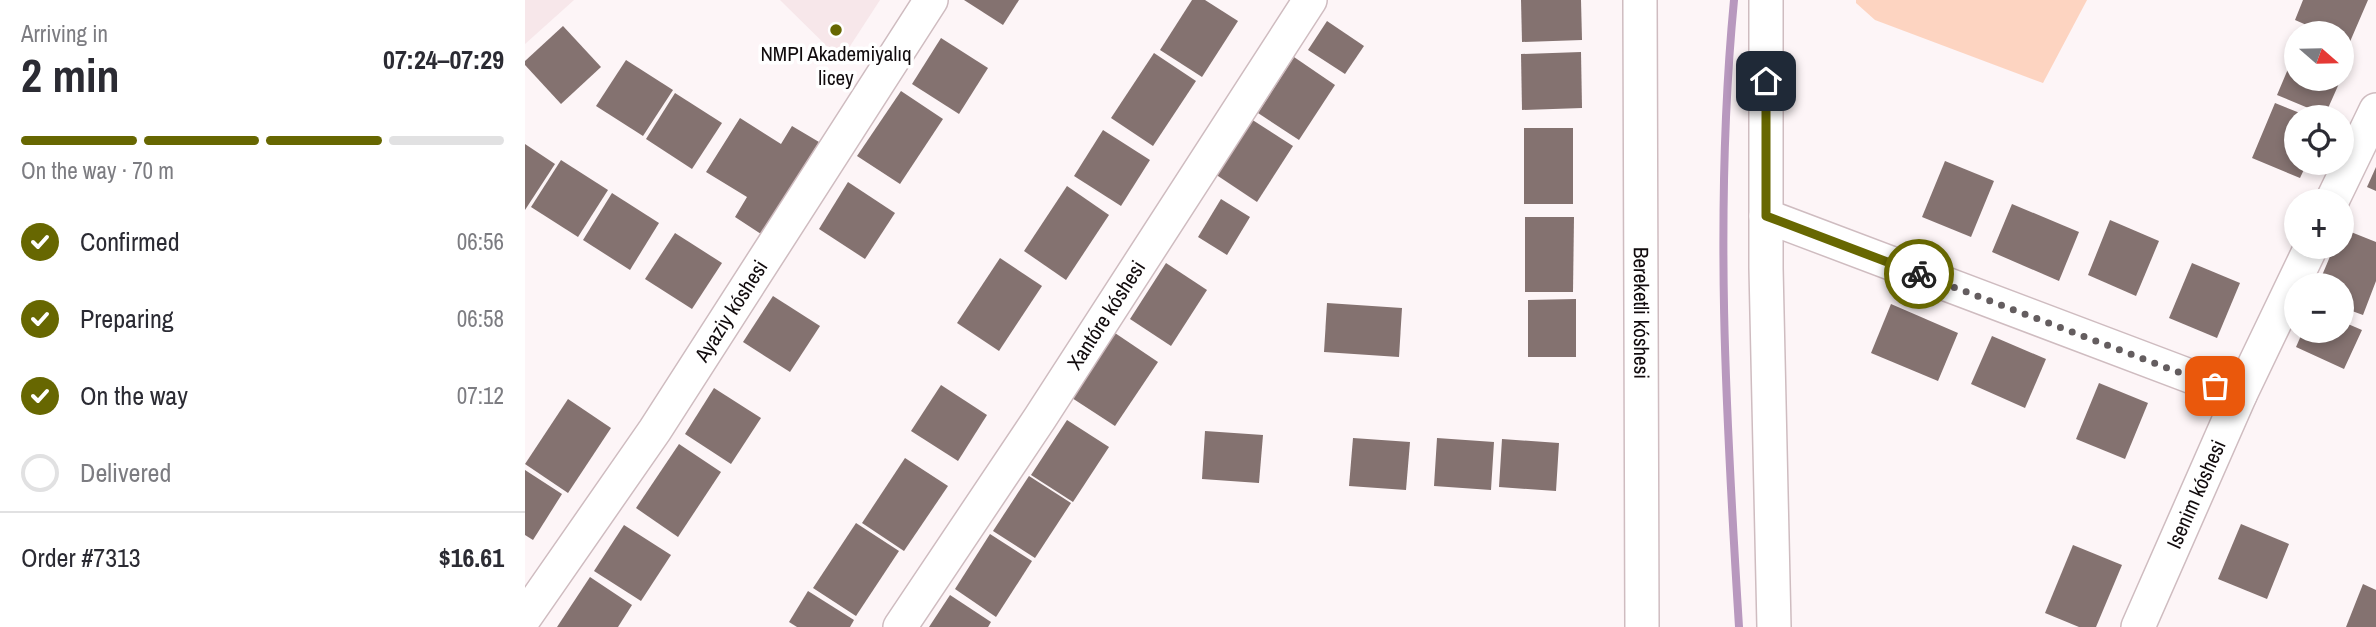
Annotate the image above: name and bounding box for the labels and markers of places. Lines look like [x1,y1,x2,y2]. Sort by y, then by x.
marker: NMPI Akademiyalıq licey [828,22,844,38]
place label: NMPI Akademiyalıq licey [760,39,912,92]
pin [1736,51,1796,111]
pin [2185,356,2245,416]

